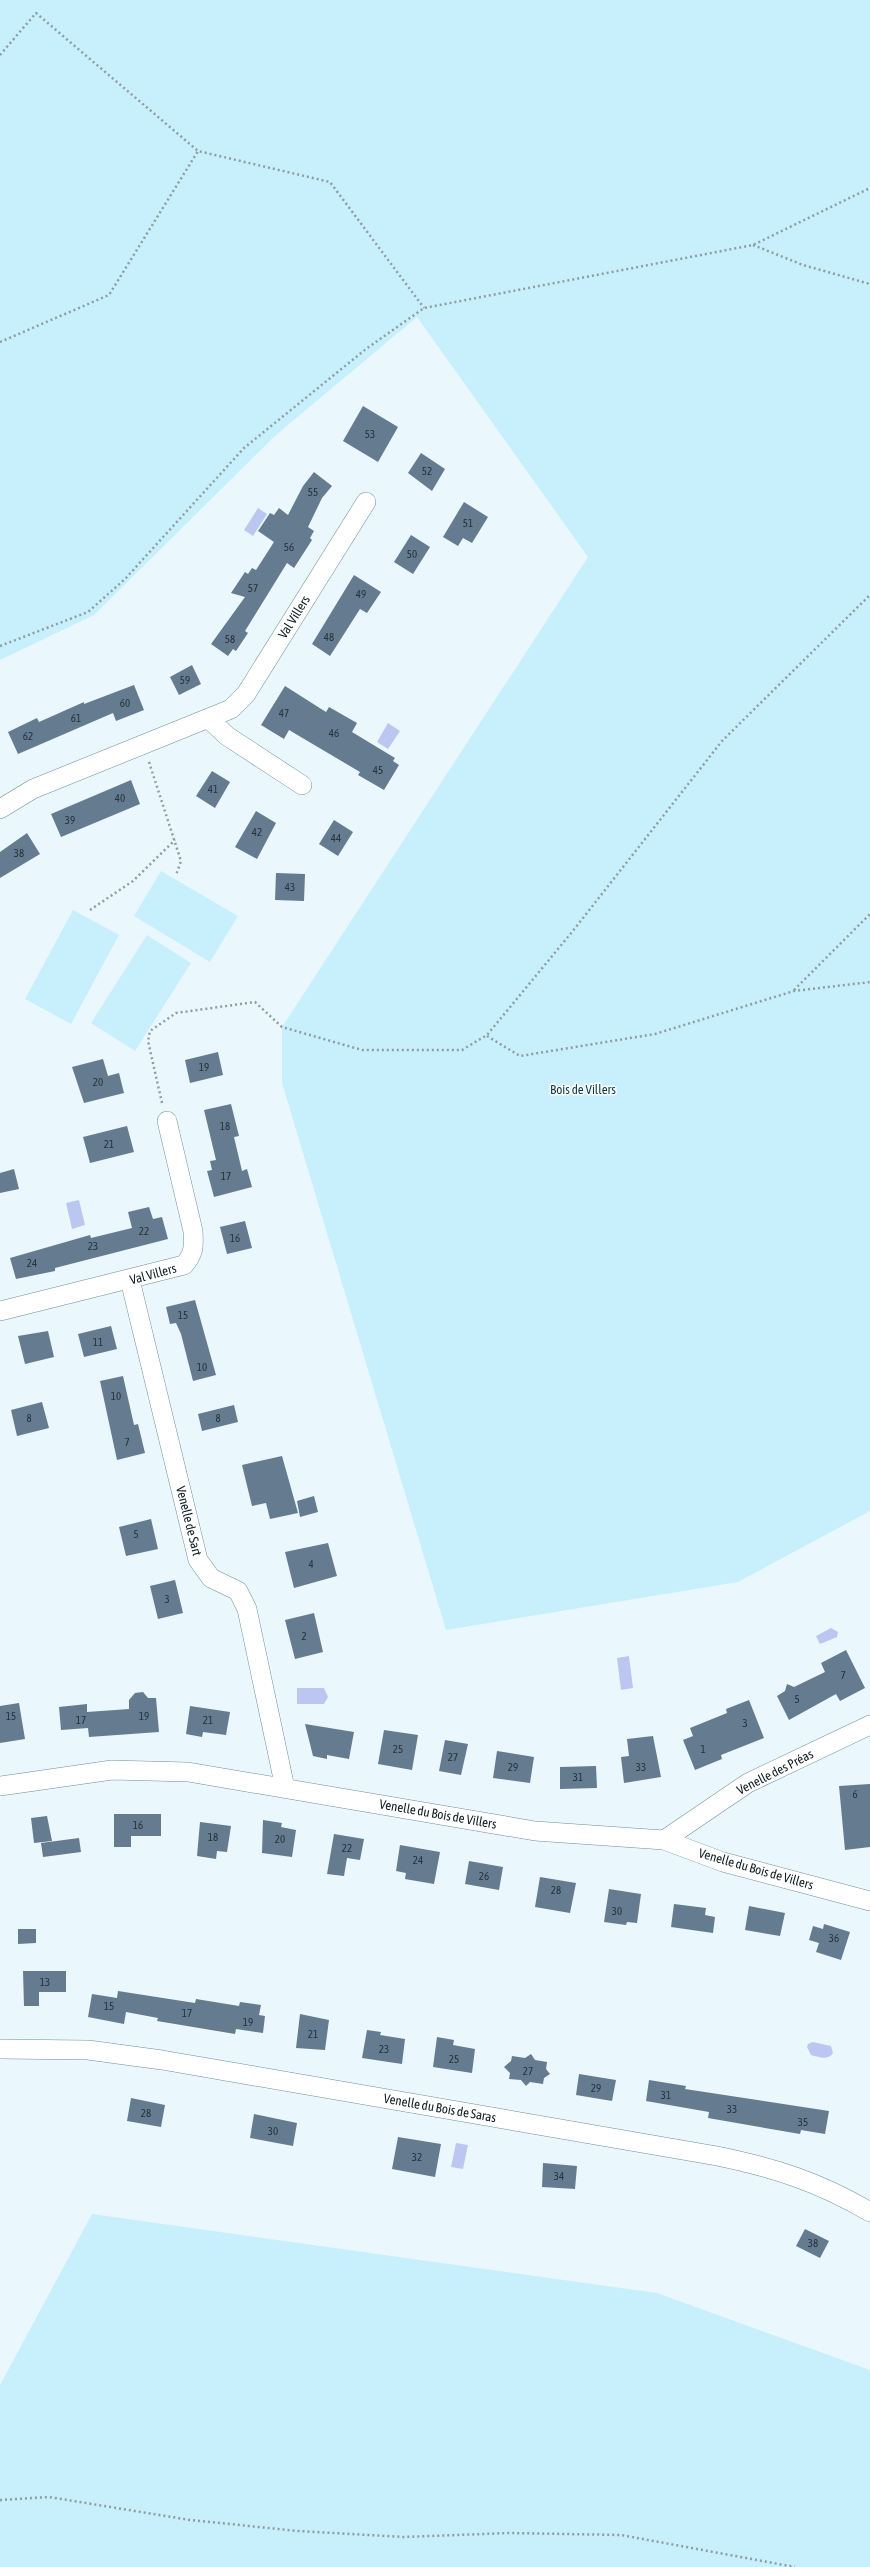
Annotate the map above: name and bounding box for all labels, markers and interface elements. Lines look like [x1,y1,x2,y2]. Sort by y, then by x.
house number: 53 [365,428,375,440]
house number: 52 [422,465,432,477]
house number: 55 [308,486,318,498]
house number: 51 [463,517,473,529]
house number: 56 [284,541,294,553]
house number: 50 [407,548,417,560]
house number: 57 [248,582,258,594]
house number: 49 [356,588,366,600]
street label: Val Villers [275,592,313,641]
house number: 48 [324,631,334,643]
house number: 58 [225,633,235,645]
house number: 59 [180,674,190,686]
house number: 60 [120,697,130,709]
house number: 47 [279,707,289,719]
house number: 61 [71,712,81,724]
house number: 46 [329,727,339,739]
house number: 62 [23,730,33,742]
house number: 45 [373,764,383,776]
house number: 41 [208,783,218,795]
house number: 40 [115,792,125,804]
house number: 39 [65,814,75,826]
house number: 42 [252,826,262,838]
house number: 44 [331,832,341,844]
house number: 38 [14,847,24,859]
house number: 43 [285,881,295,893]
house number: 19 [199,1061,209,1073]
house number: 20 [93,1076,103,1088]
park label: Bois de Villers [550,1082,616,1097]
house number: 18 [220,1120,230,1132]
house number: 21 [104,1138,114,1150]
house number: 17 [221,1170,231,1182]
house number: 22 [139,1225,149,1237]
house number: 16 [230,1232,240,1244]
house number: 23 [88,1240,98,1252]
house number: 24 [27,1257,37,1269]
street label: Val Villers [128,1260,178,1287]
house number: 15 [178,1309,188,1321]
house number: 11 [93,1336,103,1348]
house number: 10 [197,1361,207,1373]
house number: 10 [111,1390,121,1402]
house number: 8 [26,1412,32,1424]
house number: 8 [215,1412,221,1424]
house number: 7 [124,1436,130,1448]
street label: Venelle de Sart [173,1485,205,1558]
house number: 5 [133,1528,139,1540]
house number: 4 [308,1558,314,1570]
house number: 3 [164,1593,170,1605]
house number: 2 [301,1630,307,1642]
house number: 7 [840,1669,846,1681]
house number: 5 [794,1693,800,1705]
house number: 15 [6,1710,16,1722]
house number: 19 [139,1710,149,1722]
house number: 17 [76,1714,86,1726]
house number: 21 [203,1714,213,1726]
house number: 3 [742,1717,748,1729]
house number: 25 [393,1743,403,1755]
house number: 1 [700,1743,706,1755]
street label: Venelle des Préas [734,1746,816,1798]
house number: 27 [448,1751,458,1763]
house number: 29 [508,1761,518,1773]
house number: 33 [636,1761,646,1773]
house number: 31 [573,1771,583,1783]
house number: 6 [852,1788,858,1800]
street label: Venelle du Bois de Villers [378,1796,498,1832]
house number: 16 [133,1819,143,1831]
house number: 18 [208,1831,218,1843]
house number: 20 [275,1833,285,1845]
house number: 22 [342,1842,352,1854]
street label: Venelle du Bois de Villers [697,1845,815,1893]
house number: 24 [413,1854,423,1866]
house number: 26 [479,1870,489,1882]
house number: 28 [551,1884,561,1896]
house number: 30 [612,1905,622,1917]
house number: 36 [829,1932,839,1944]
house number: 13 [40,1976,50,1988]
house number: 15 [104,2000,114,2012]
house number: 17 [182,2007,192,2019]
house number: 19 [243,2016,253,2028]
house number: 21 [308,2028,318,2040]
house number: 23 [379,2043,389,2055]
house number: 25 [449,2053,459,2065]
house number: 27 [523,2065,533,2077]
house number: 29 [591,2082,601,2094]
house number: 31 [661,2089,671,2101]
street label: Venelle du Bois de Saras [383,2091,498,2125]
house number: 33 [727,2103,737,2115]
house number: 28 [141,2107,151,2119]
house number: 35 [798,2116,808,2128]
house number: 30 [268,2125,278,2137]
house number: 32 [412,2151,422,2163]
house number: 34 [554,2170,564,2182]
house number: 38 [808,2237,818,2249]

